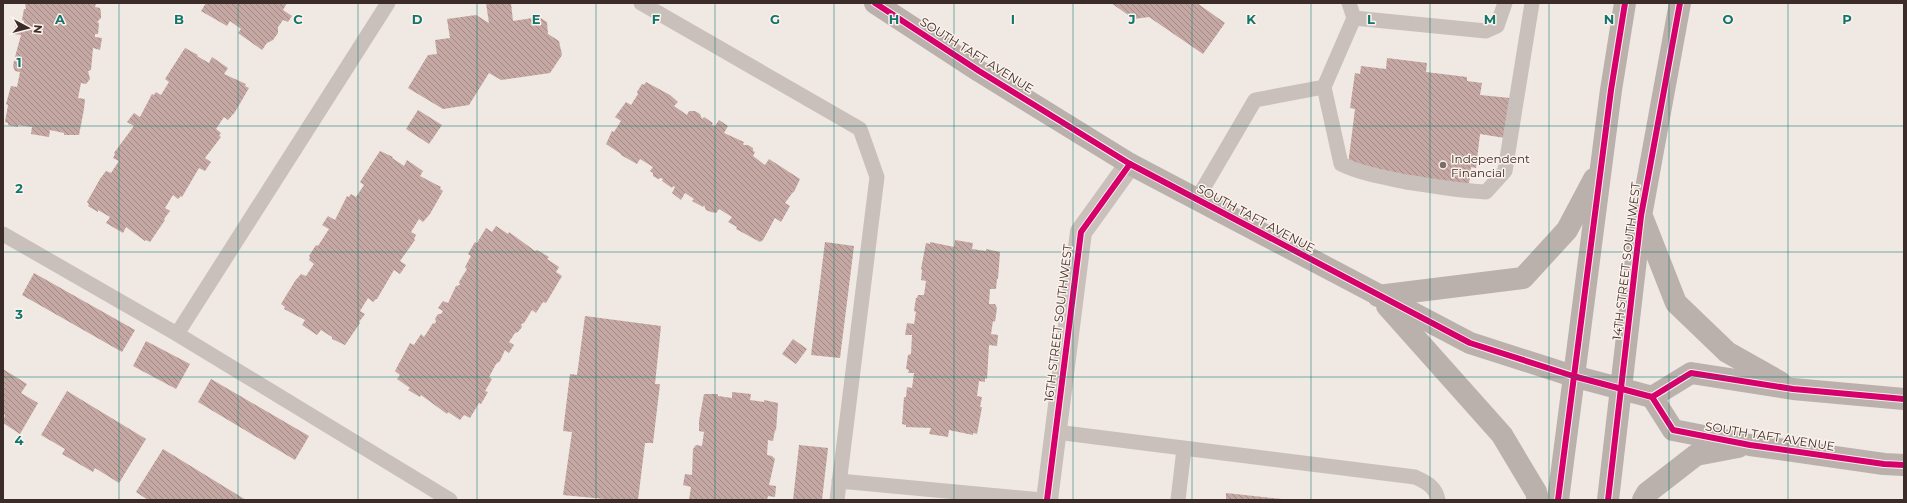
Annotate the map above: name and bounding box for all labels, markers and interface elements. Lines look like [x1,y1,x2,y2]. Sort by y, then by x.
north arrow [8,8,48,48]
text: A [54,11,66,27]
text: B [174,11,184,27]
text: C [293,11,303,27]
text: D [412,11,423,27]
text: E [532,11,541,27]
text: F [652,11,660,27]
text: G [770,11,780,27]
text: H [889,11,899,27]
text: I [1011,11,1015,27]
text: J [1127,11,1136,27]
text: K [1246,11,1256,27]
text: L [1367,11,1375,27]
text: M [1484,11,1496,27]
text: N [1604,11,1614,27]
text: O [1723,11,1734,27]
text: P [1842,11,1852,27]
street label: SOUTH TAFT AVENUE [917,14,1037,96]
text: N [30,24,45,34]
text: 1 [16,54,22,70]
place label: Independent Financial [1451,151,1530,180]
marker: Independent Financial [1438,160,1448,170]
text: 2 [15,180,23,196]
street label: SOUTH TAFT AVENUE [1195,181,1317,255]
street label: 14TH STREET SOUTHWEST [1609,181,1643,341]
street label: 16TH STREET SOUTHWEST [1041,243,1075,403]
text: 3 [14,306,23,322]
street label: SOUTH TAFT AVENUE [1704,418,1836,454]
text: 4 [15,432,24,448]

